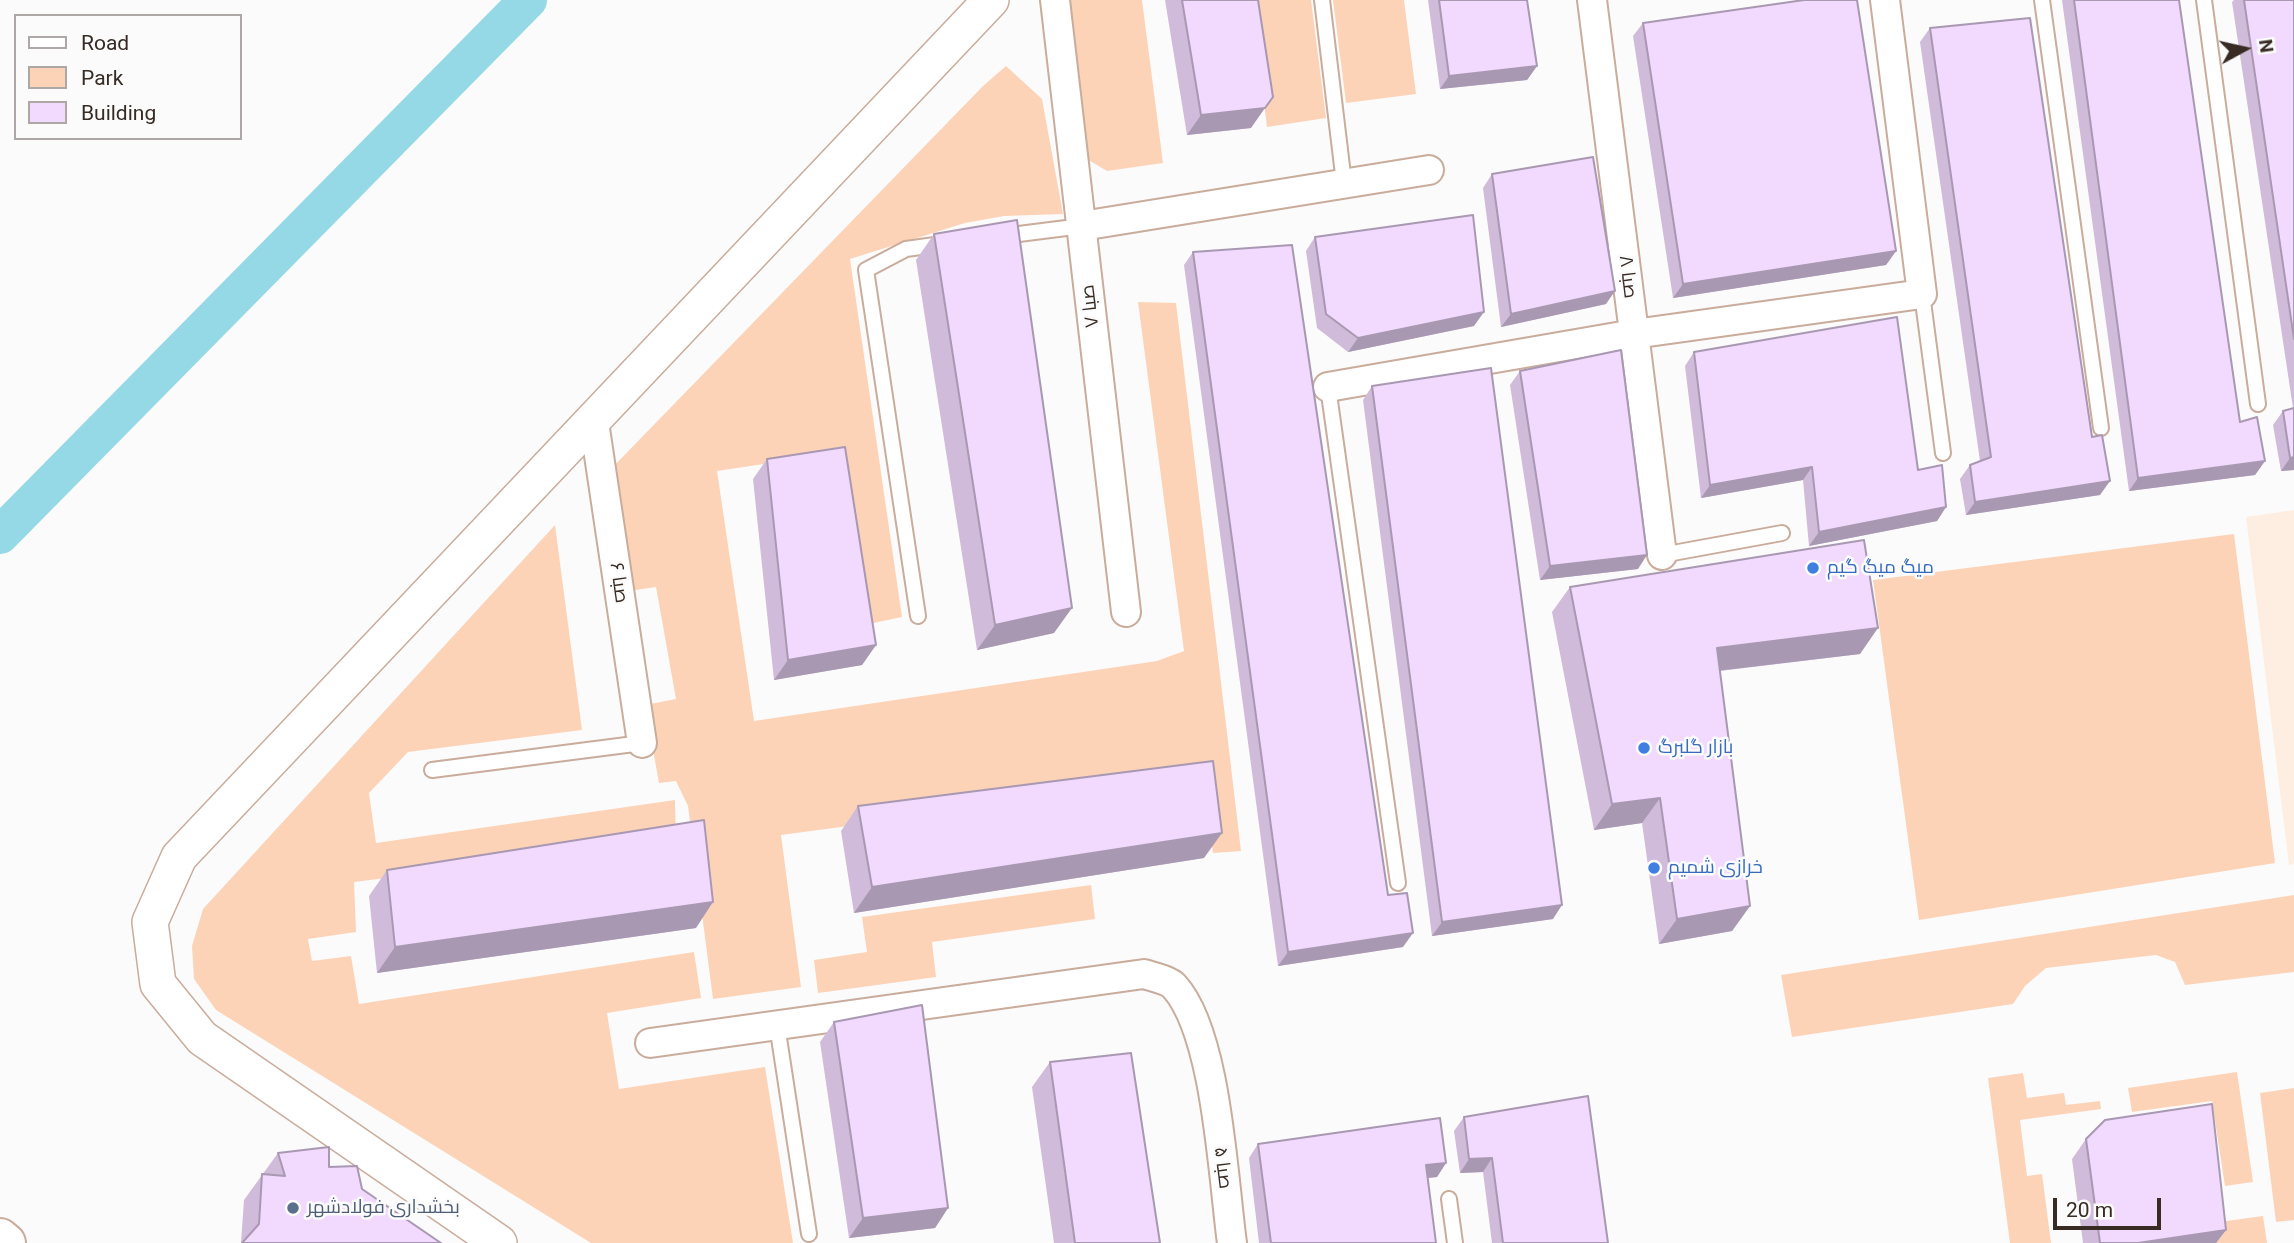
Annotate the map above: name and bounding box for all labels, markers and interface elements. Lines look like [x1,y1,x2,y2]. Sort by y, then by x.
legend [14,14,242,140]
north arrow [2210,14,2280,84]
text: Road [81,31,129,55]
text: N [2254,38,2279,54]
text: Park [81,66,123,90]
text: Building [81,101,156,125]
street label: صبا ۸ [1613,254,1641,300]
street label: صبا ۷ [1077,283,1105,329]
place label: میگ میگ گیم [1827,557,1934,579]
marker: میگ میگ گیم [1805,560,1821,576]
street label: صبا ۶ [604,561,632,605]
place label: بازار گلبرگ [1658,737,1733,759]
marker: بازار گلبرگ [1636,740,1652,756]
place label: خرازی شمیم [1668,857,1763,879]
marker: خرازی شمیم [1646,860,1662,876]
street label: صبا ۵ [1208,1146,1236,1190]
scale bar [2056,1184,2164,1228]
place label: بخشداری فولادشهر [307,1197,460,1219]
text: 20 m [2066,1198,2113,1222]
marker: بخشداری فولادشهر [285,1200,301,1216]

